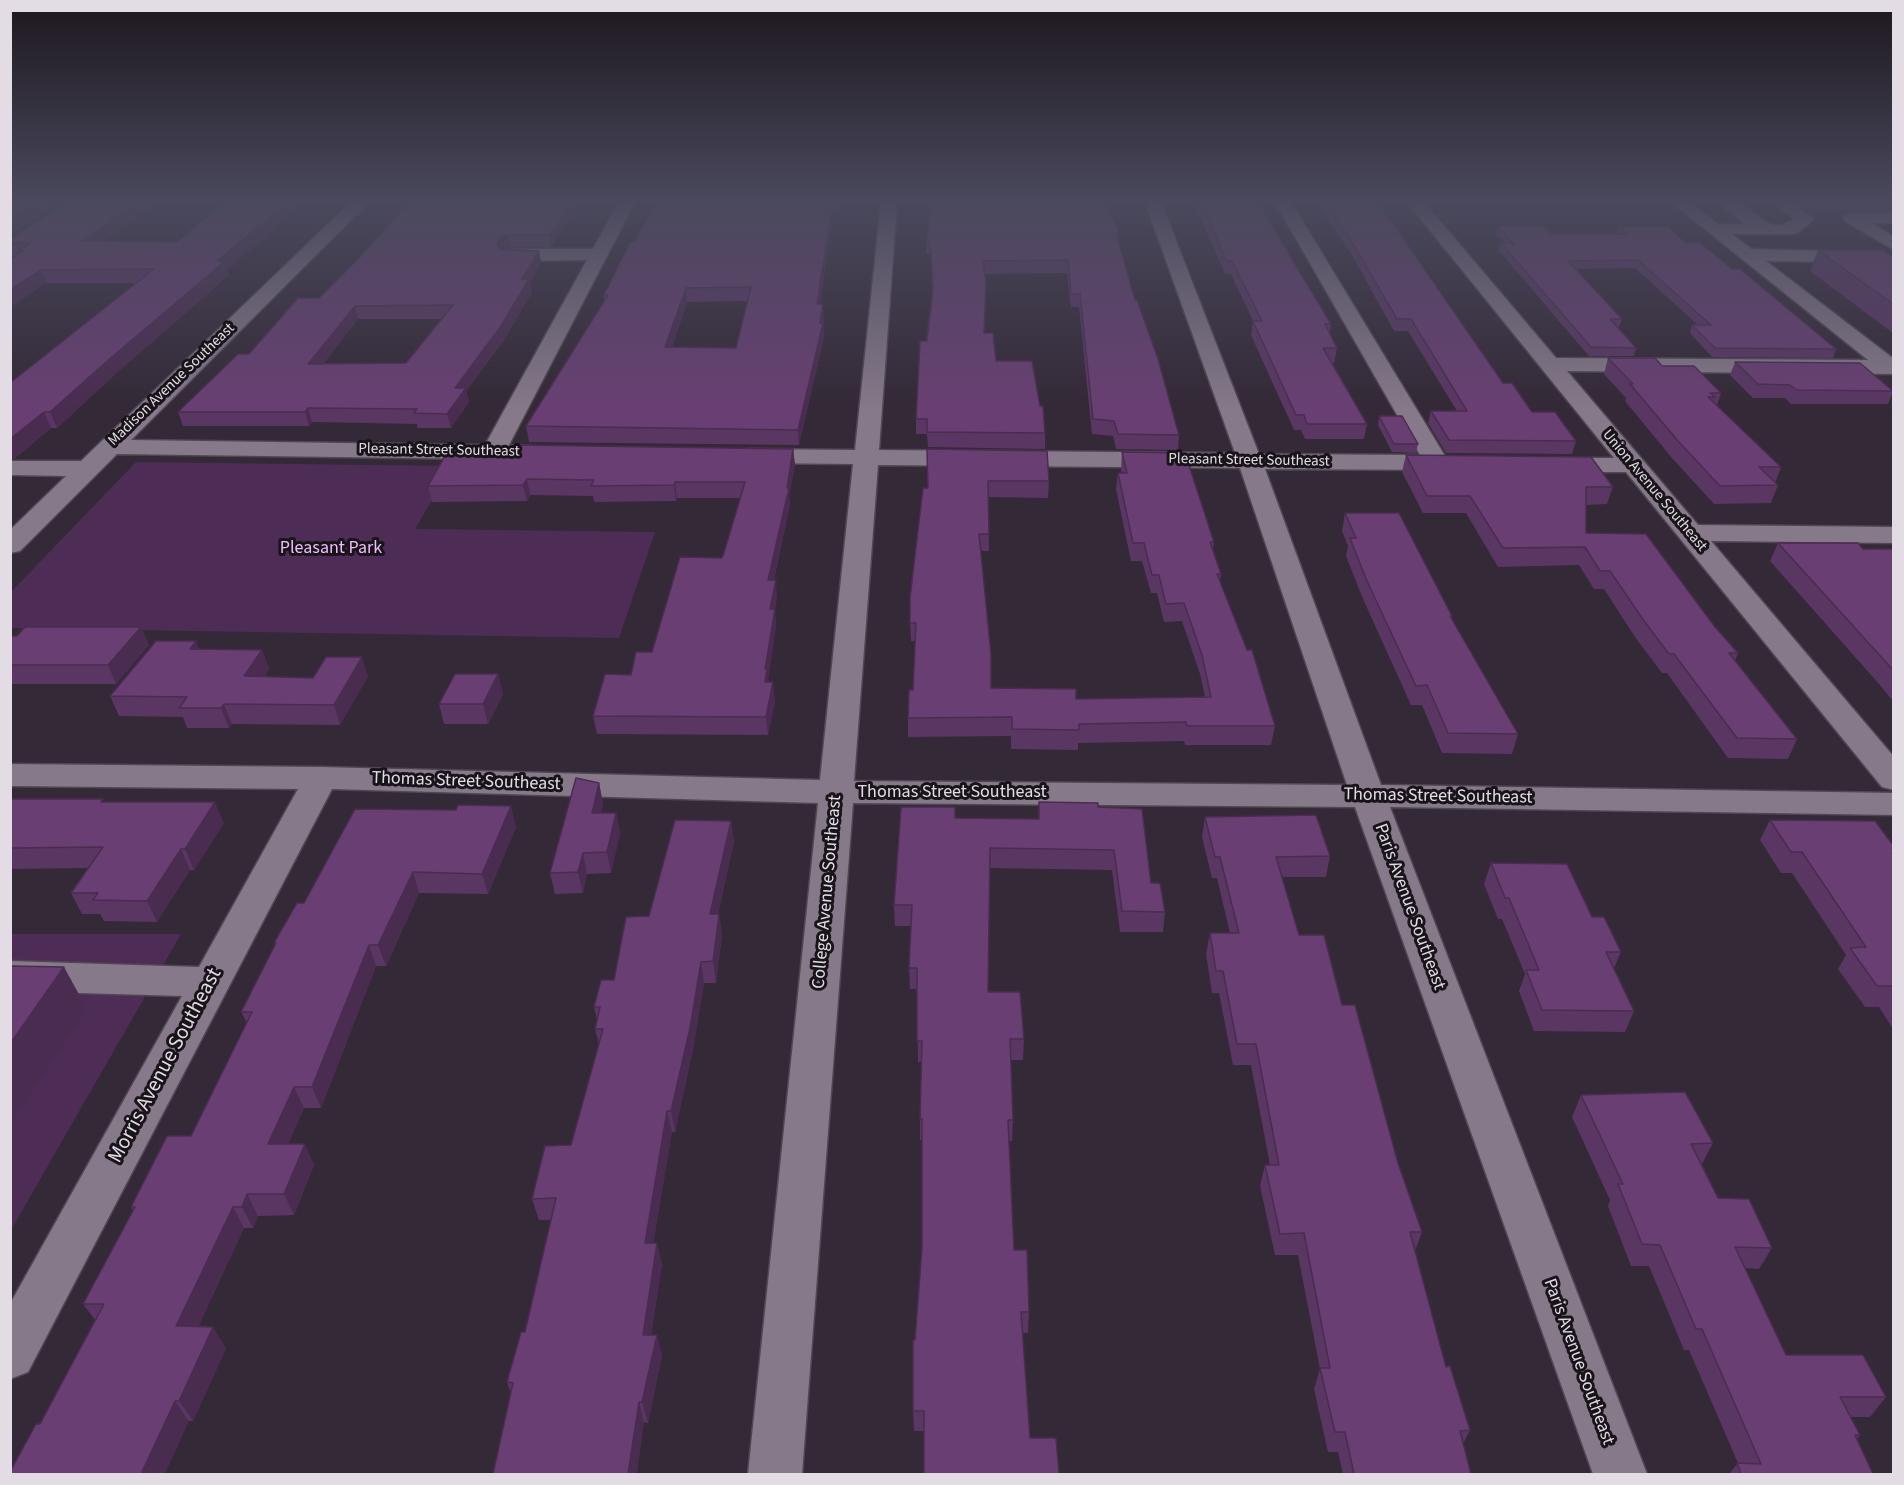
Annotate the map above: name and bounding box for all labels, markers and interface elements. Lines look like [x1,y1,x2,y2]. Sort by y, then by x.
street label: Madison Avenue Southeast [105,320,239,450]
street label: Union Avenue Southeast [1598,426,1710,556]
street label: Pleasant Street Southeast [358,441,520,461]
street label: Pleasant Street Southeast [1168,451,1330,471]
park label: Pleasant Park [280,538,382,560]
street label: Thomas Street Southeast [371,768,561,796]
street label: Thomas Street Southeast [857,782,1047,804]
street label: Thomas Street Southeast [1343,785,1533,809]
street label: College Avenue Southeast [809,794,847,990]
street label: Paris Avenue Southeast [1369,821,1449,993]
street label: Morris Avenue Southeast [104,964,228,1168]
street label: Paris Avenue Southeast [1538,1276,1618,1448]

